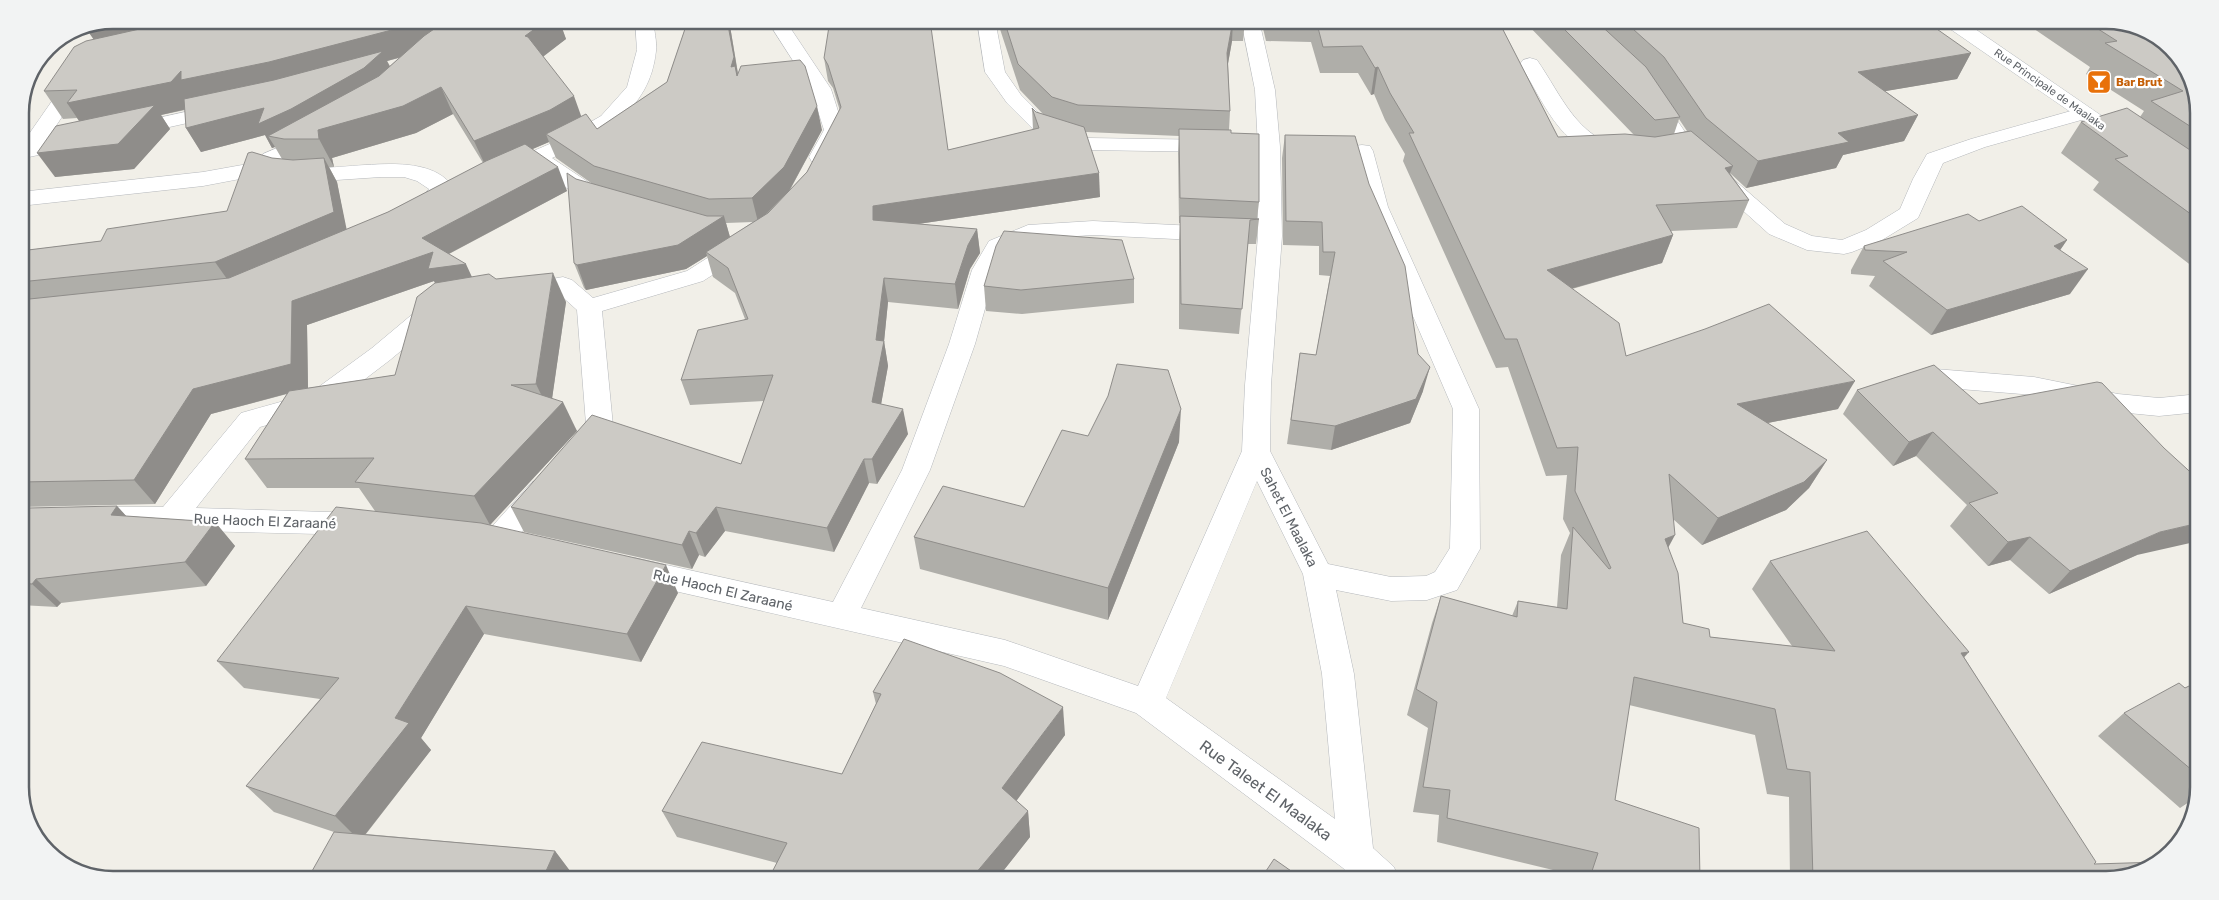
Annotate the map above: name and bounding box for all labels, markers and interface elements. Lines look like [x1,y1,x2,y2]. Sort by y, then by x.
street label: Rue Principale de Maalaka [1992,46,2108,133]
bar icon: Bar Brut [2086,69,2112,95]
place label: Bar Brut [2116,76,2162,89]
street label: Sahet El Maalaka [1256,465,1321,570]
street label: Rue Haoch El Zaraané [193,511,337,532]
street label: Rue Haoch El Zaraané [651,566,794,615]
street label: Rue Taleet El Maalaka [1196,736,1335,845]

